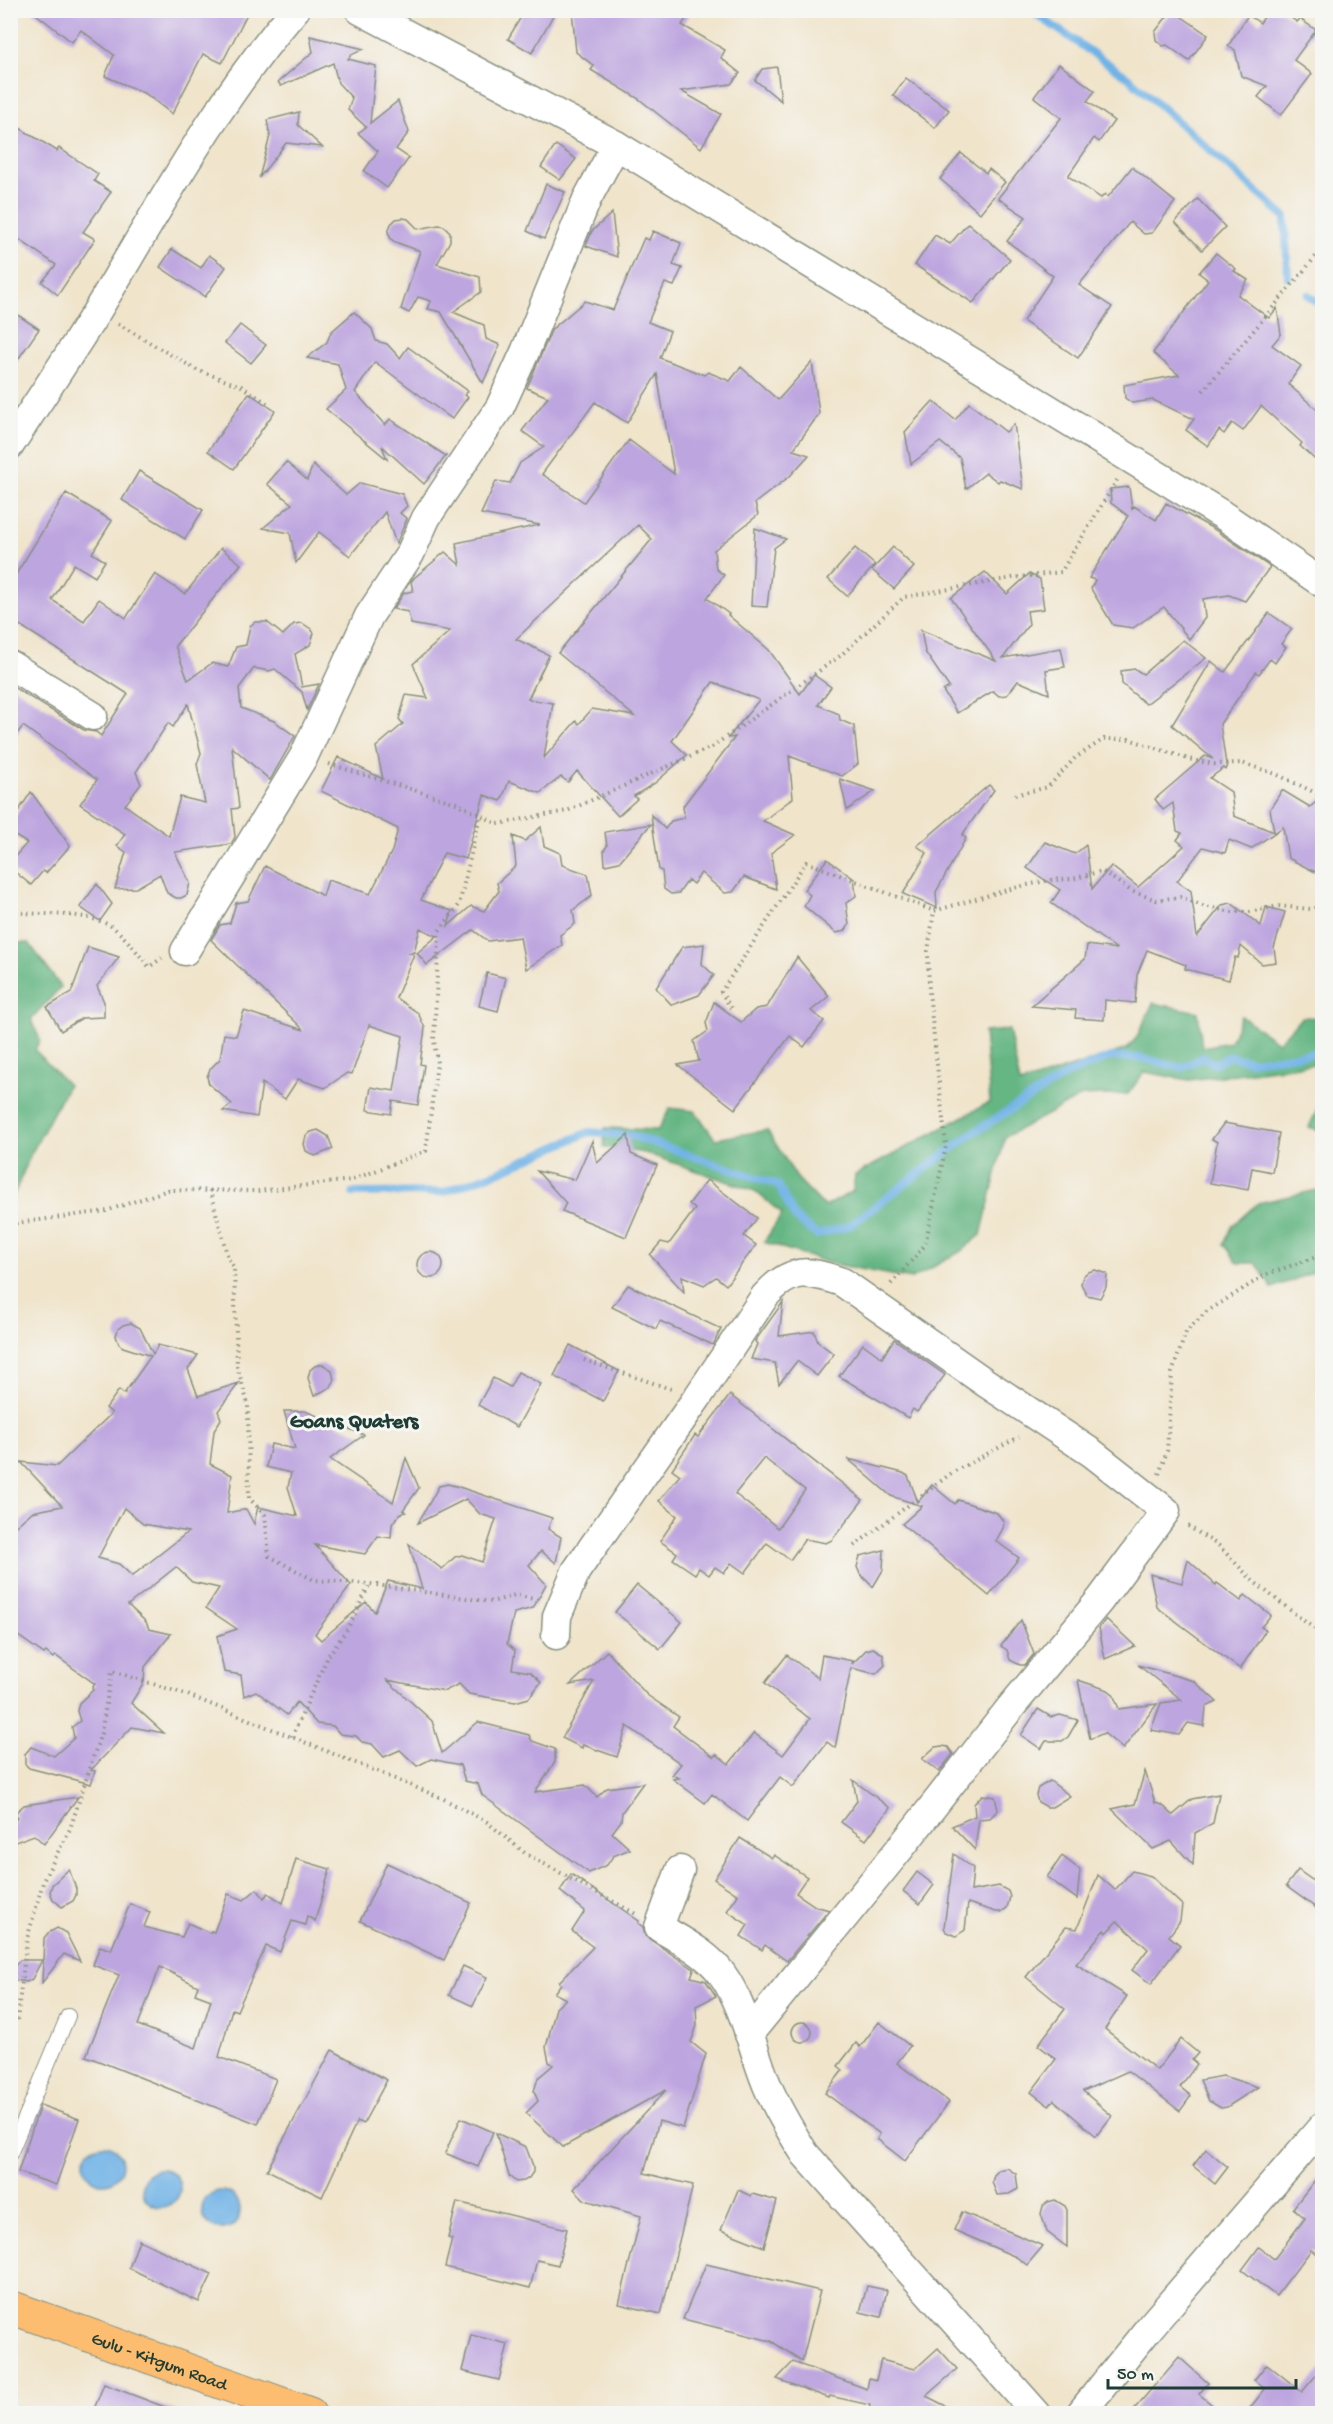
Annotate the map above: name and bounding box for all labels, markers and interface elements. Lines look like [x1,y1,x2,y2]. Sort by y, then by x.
district label: Goans Quaters [290,1411,420,1436]
street label: Gulu - Kitgum Road [88,2329,231,2397]
scale bar [1108,2352,1296,2390]
text: 50 m [1117,2365,1154,2386]

